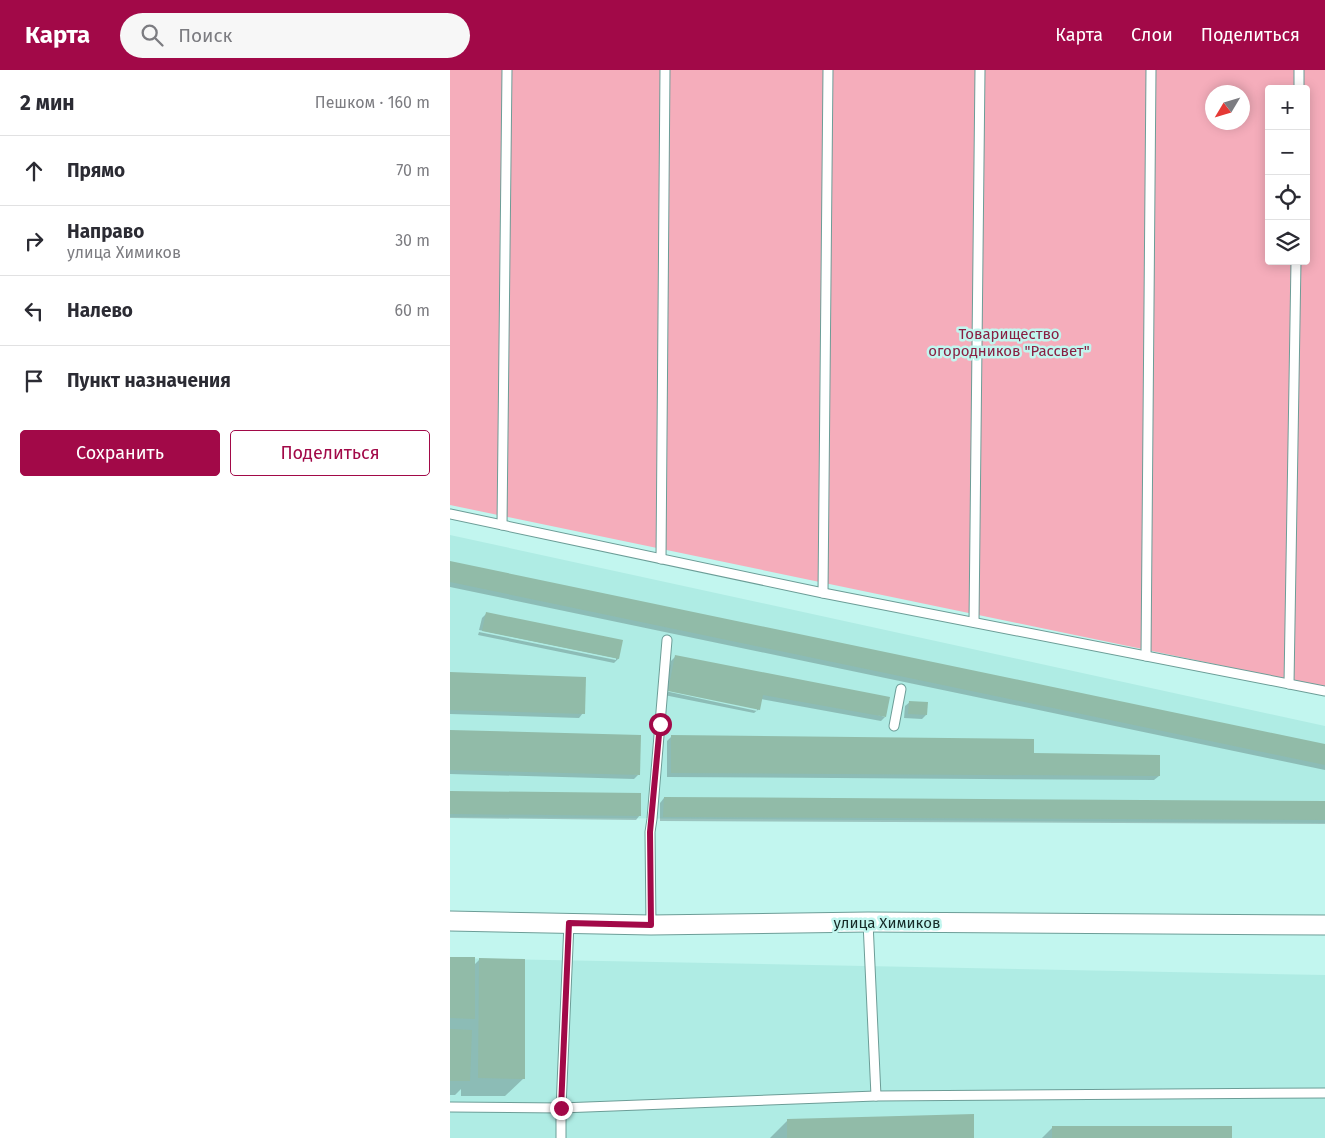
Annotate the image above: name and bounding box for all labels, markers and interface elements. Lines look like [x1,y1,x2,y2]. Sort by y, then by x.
search box [120,13,470,58]
text: Карта [25,21,90,49]
icon: search [138,21,166,49]
text: Поиск [178,24,232,47]
text: Карта [1055,24,1103,46]
text: Слои [1131,24,1173,46]
text: Поделиться [1201,24,1300,46]
north arrow [1205,85,1250,130]
map controls [1265,85,1310,265]
button: + [1265,85,1310,130]
text: 2 мин [20,90,75,116]
text: Пешком · 160 m [315,93,430,112]
button: − [1265,130,1310,175]
icon: ahead [20,157,48,185]
text: Прямо [67,159,125,182]
text: 70 m [396,161,430,180]
button: locate [1265,175,1310,220]
text: Направо [67,220,144,243]
button: layers [1265,220,1310,265]
icon: right [20,227,48,255]
text: 30 m [395,231,430,250]
text: улица Химиков [67,243,181,262]
icon: left [20,297,48,325]
text: Налево [67,299,133,322]
text: 60 m [395,301,430,320]
park label: Товарищество огородников "Рассвет" [928,325,1090,360]
icon: arrive [20,367,48,395]
text: Пункт назначения [67,369,231,392]
button: Сохранить [20,430,220,476]
button: Поделиться [230,430,430,476]
route start [649,713,672,736]
street label: улица Химиков [834,914,940,932]
route end [550,1097,573,1120]

